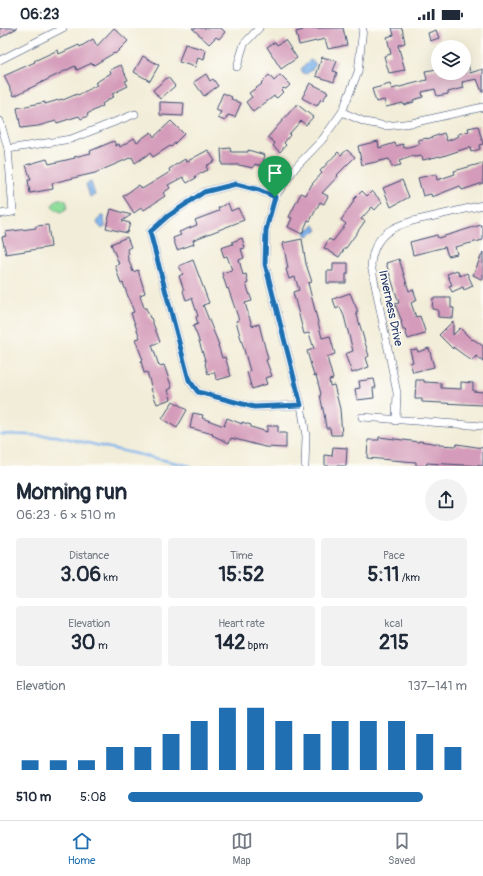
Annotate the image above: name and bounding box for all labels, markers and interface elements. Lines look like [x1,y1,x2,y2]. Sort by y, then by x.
text: 06:23 [20,5,59,24]
map controls [431,40,471,80]
button: layers [431,40,471,80]
pin [258,156,292,197]
icon: arrive [264,162,286,184]
street label: Inverness Drive [375,269,406,348]
text: Morning run [16,478,127,506]
button: share [425,479,467,521]
text: 06:23 · 6 × 510 m [16,507,116,523]
text: Distance [69,549,109,562]
text: Time [230,549,253,562]
text: Pace [383,549,405,562]
text: 3.06 [60,562,101,587]
text: 15:52 [218,562,265,587]
text: 5:11 [368,562,399,587]
text: km [101,571,118,584]
text: /km [399,571,420,584]
text: Elevation [68,617,110,630]
text: Heart rate [218,617,265,630]
text: kcal [385,617,403,630]
text: 30 [71,630,96,655]
text: 142 [215,630,245,655]
text: 215 [379,630,409,655]
text: m [96,639,108,652]
text: bpm [245,639,268,652]
text: Elevation [16,678,66,694]
text: 137–141 m [408,678,467,694]
text: 510 m [16,789,51,805]
text: 5:08 [80,789,106,805]
tab: Home [68,830,95,867]
tab: Map [231,830,253,867]
tab: Saved [388,830,415,867]

